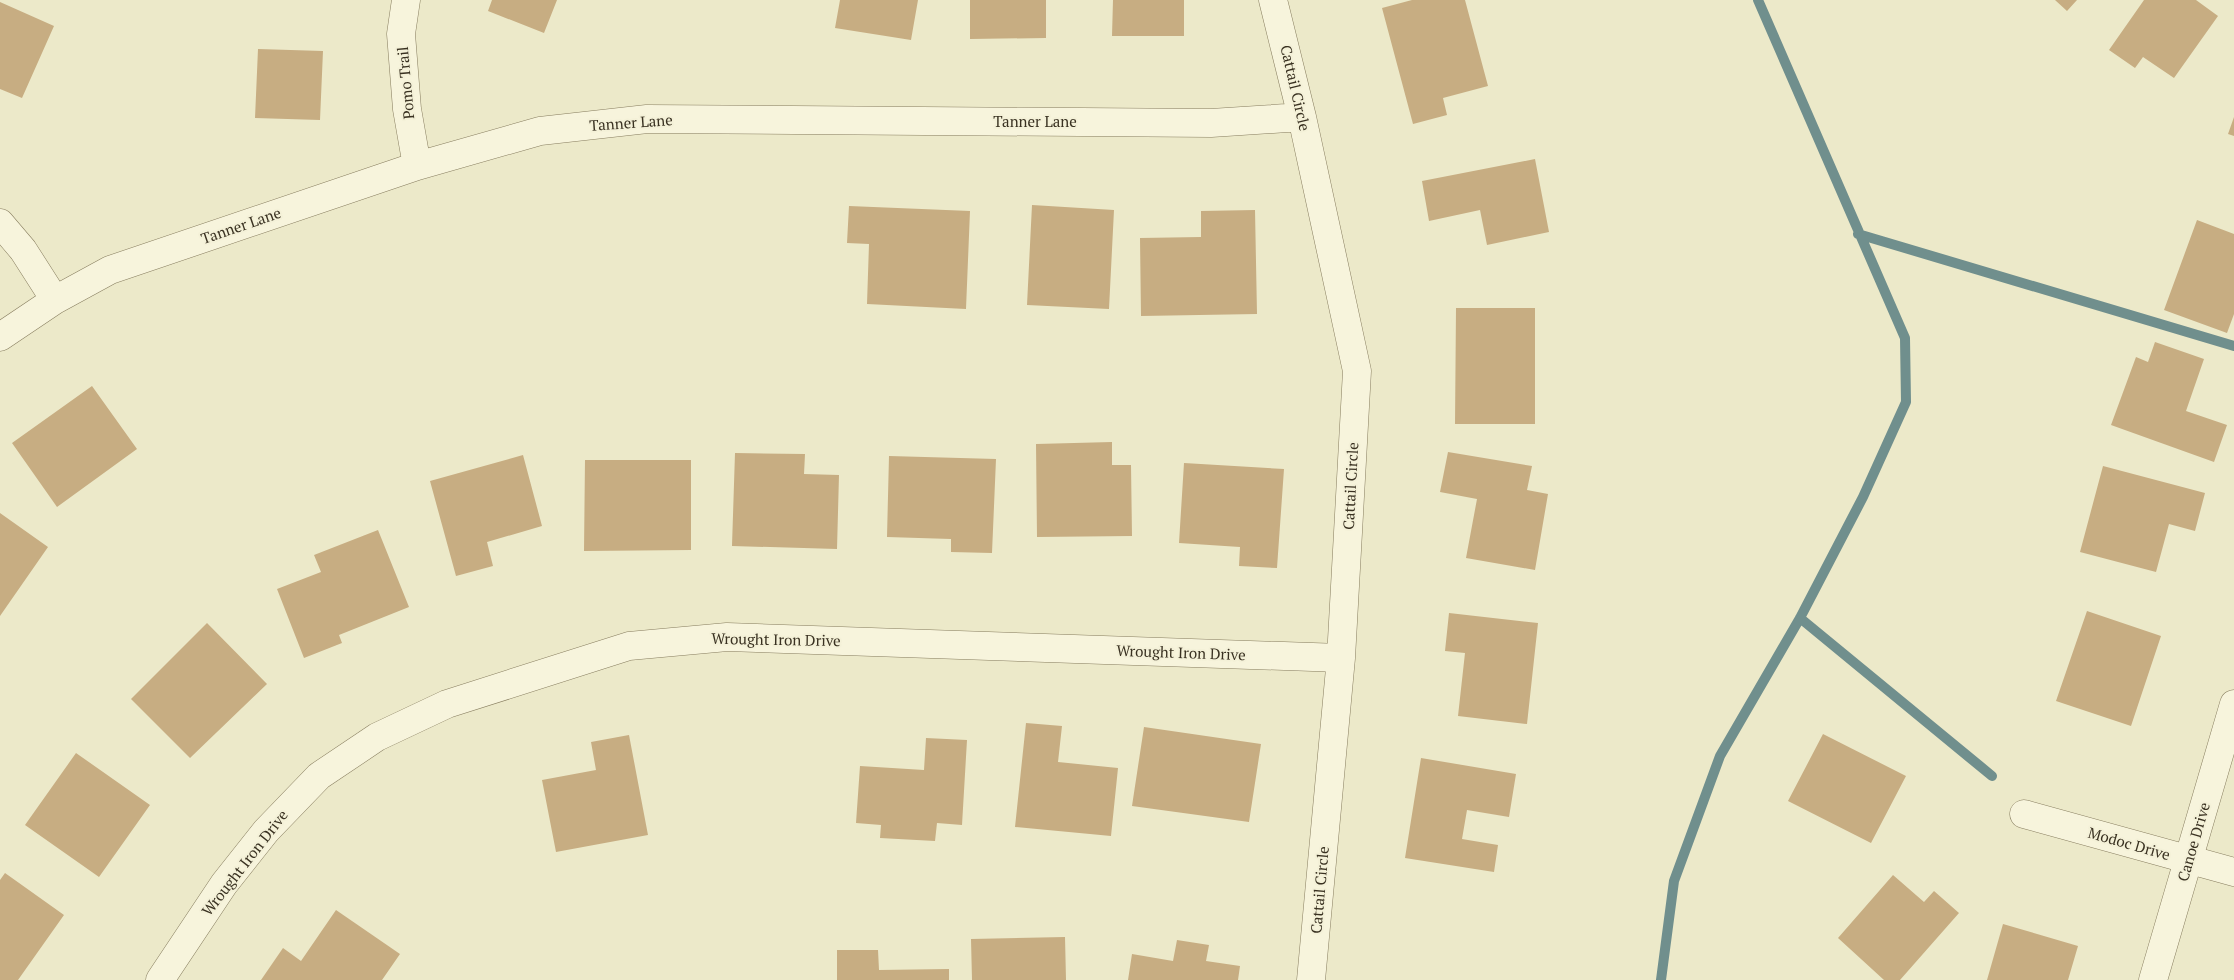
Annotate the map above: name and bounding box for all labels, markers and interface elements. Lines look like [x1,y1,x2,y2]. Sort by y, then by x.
street label: Cattail Circle [1276,43,1316,133]
street label: Pomo Trail [392,46,418,120]
street label: Tanner Lane [589,109,673,135]
street label: Tanner Lane [993,111,1077,131]
street label: Tanner Lane [198,202,283,248]
street label: Cattail Circle [1338,442,1362,530]
street label: Wrought Iron Drive [711,628,841,650]
street label: Wrought Iron Drive [1116,640,1246,664]
street label: Canoe Drive [2172,800,2214,884]
street label: Wrought Iron Drive [197,805,292,919]
street label: Modoc Drive [2086,822,2173,864]
street label: Cattail Circle [1305,845,1333,934]

